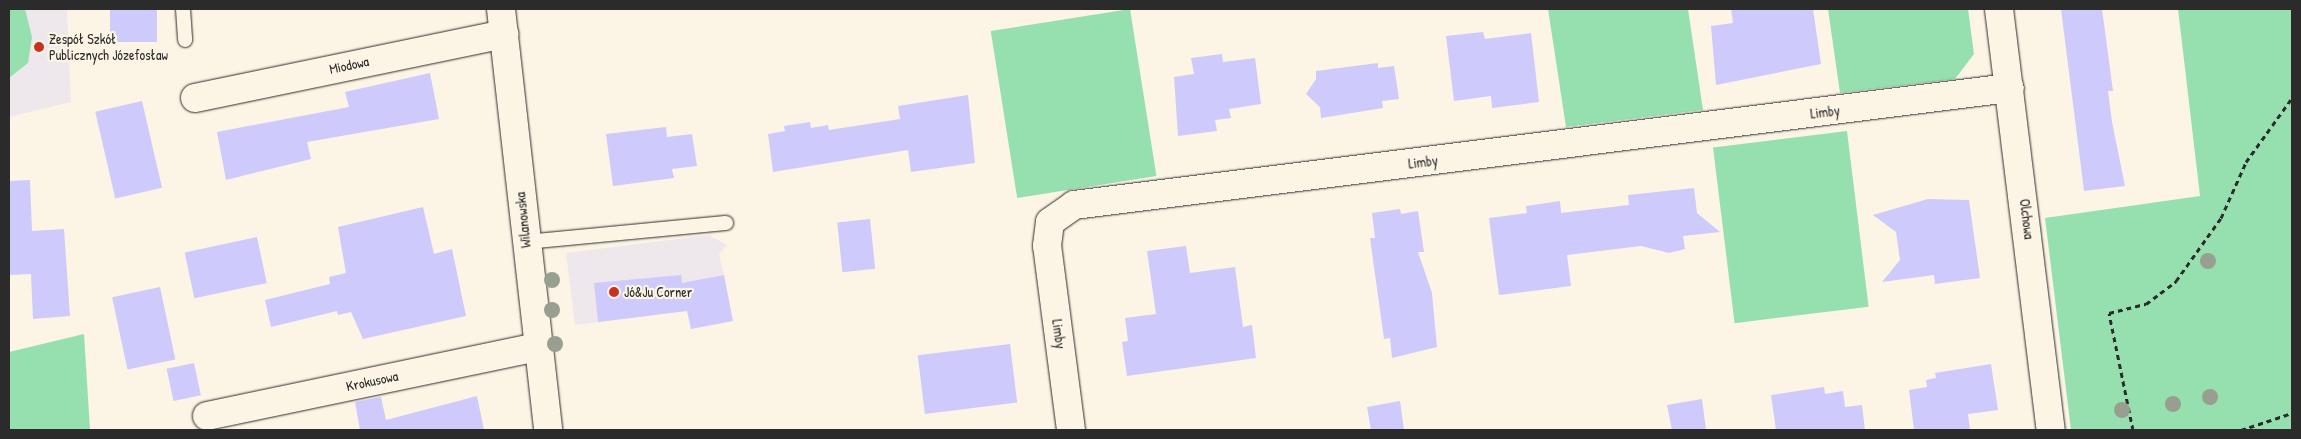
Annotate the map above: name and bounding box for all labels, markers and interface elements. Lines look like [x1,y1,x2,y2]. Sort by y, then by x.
place label: Zespół Szkół Publicznych Józefosław [49,31,168,64]
marker: Zespół Szkół Publicznych Józefosław [33,41,45,53]
street label: Miodowa [328,53,370,77]
street label: Limby [1809,102,1841,122]
street label: Limby [1407,152,1439,172]
street label: Wilanowska [512,191,534,249]
street label: Olchowa [2016,198,2038,240]
place label: Jó&Ju Corner [624,284,692,300]
marker: Jó&Ju Corner [608,286,620,298]
street label: Limby [1049,318,1069,350]
street label: Krokusowa [344,367,400,395]

